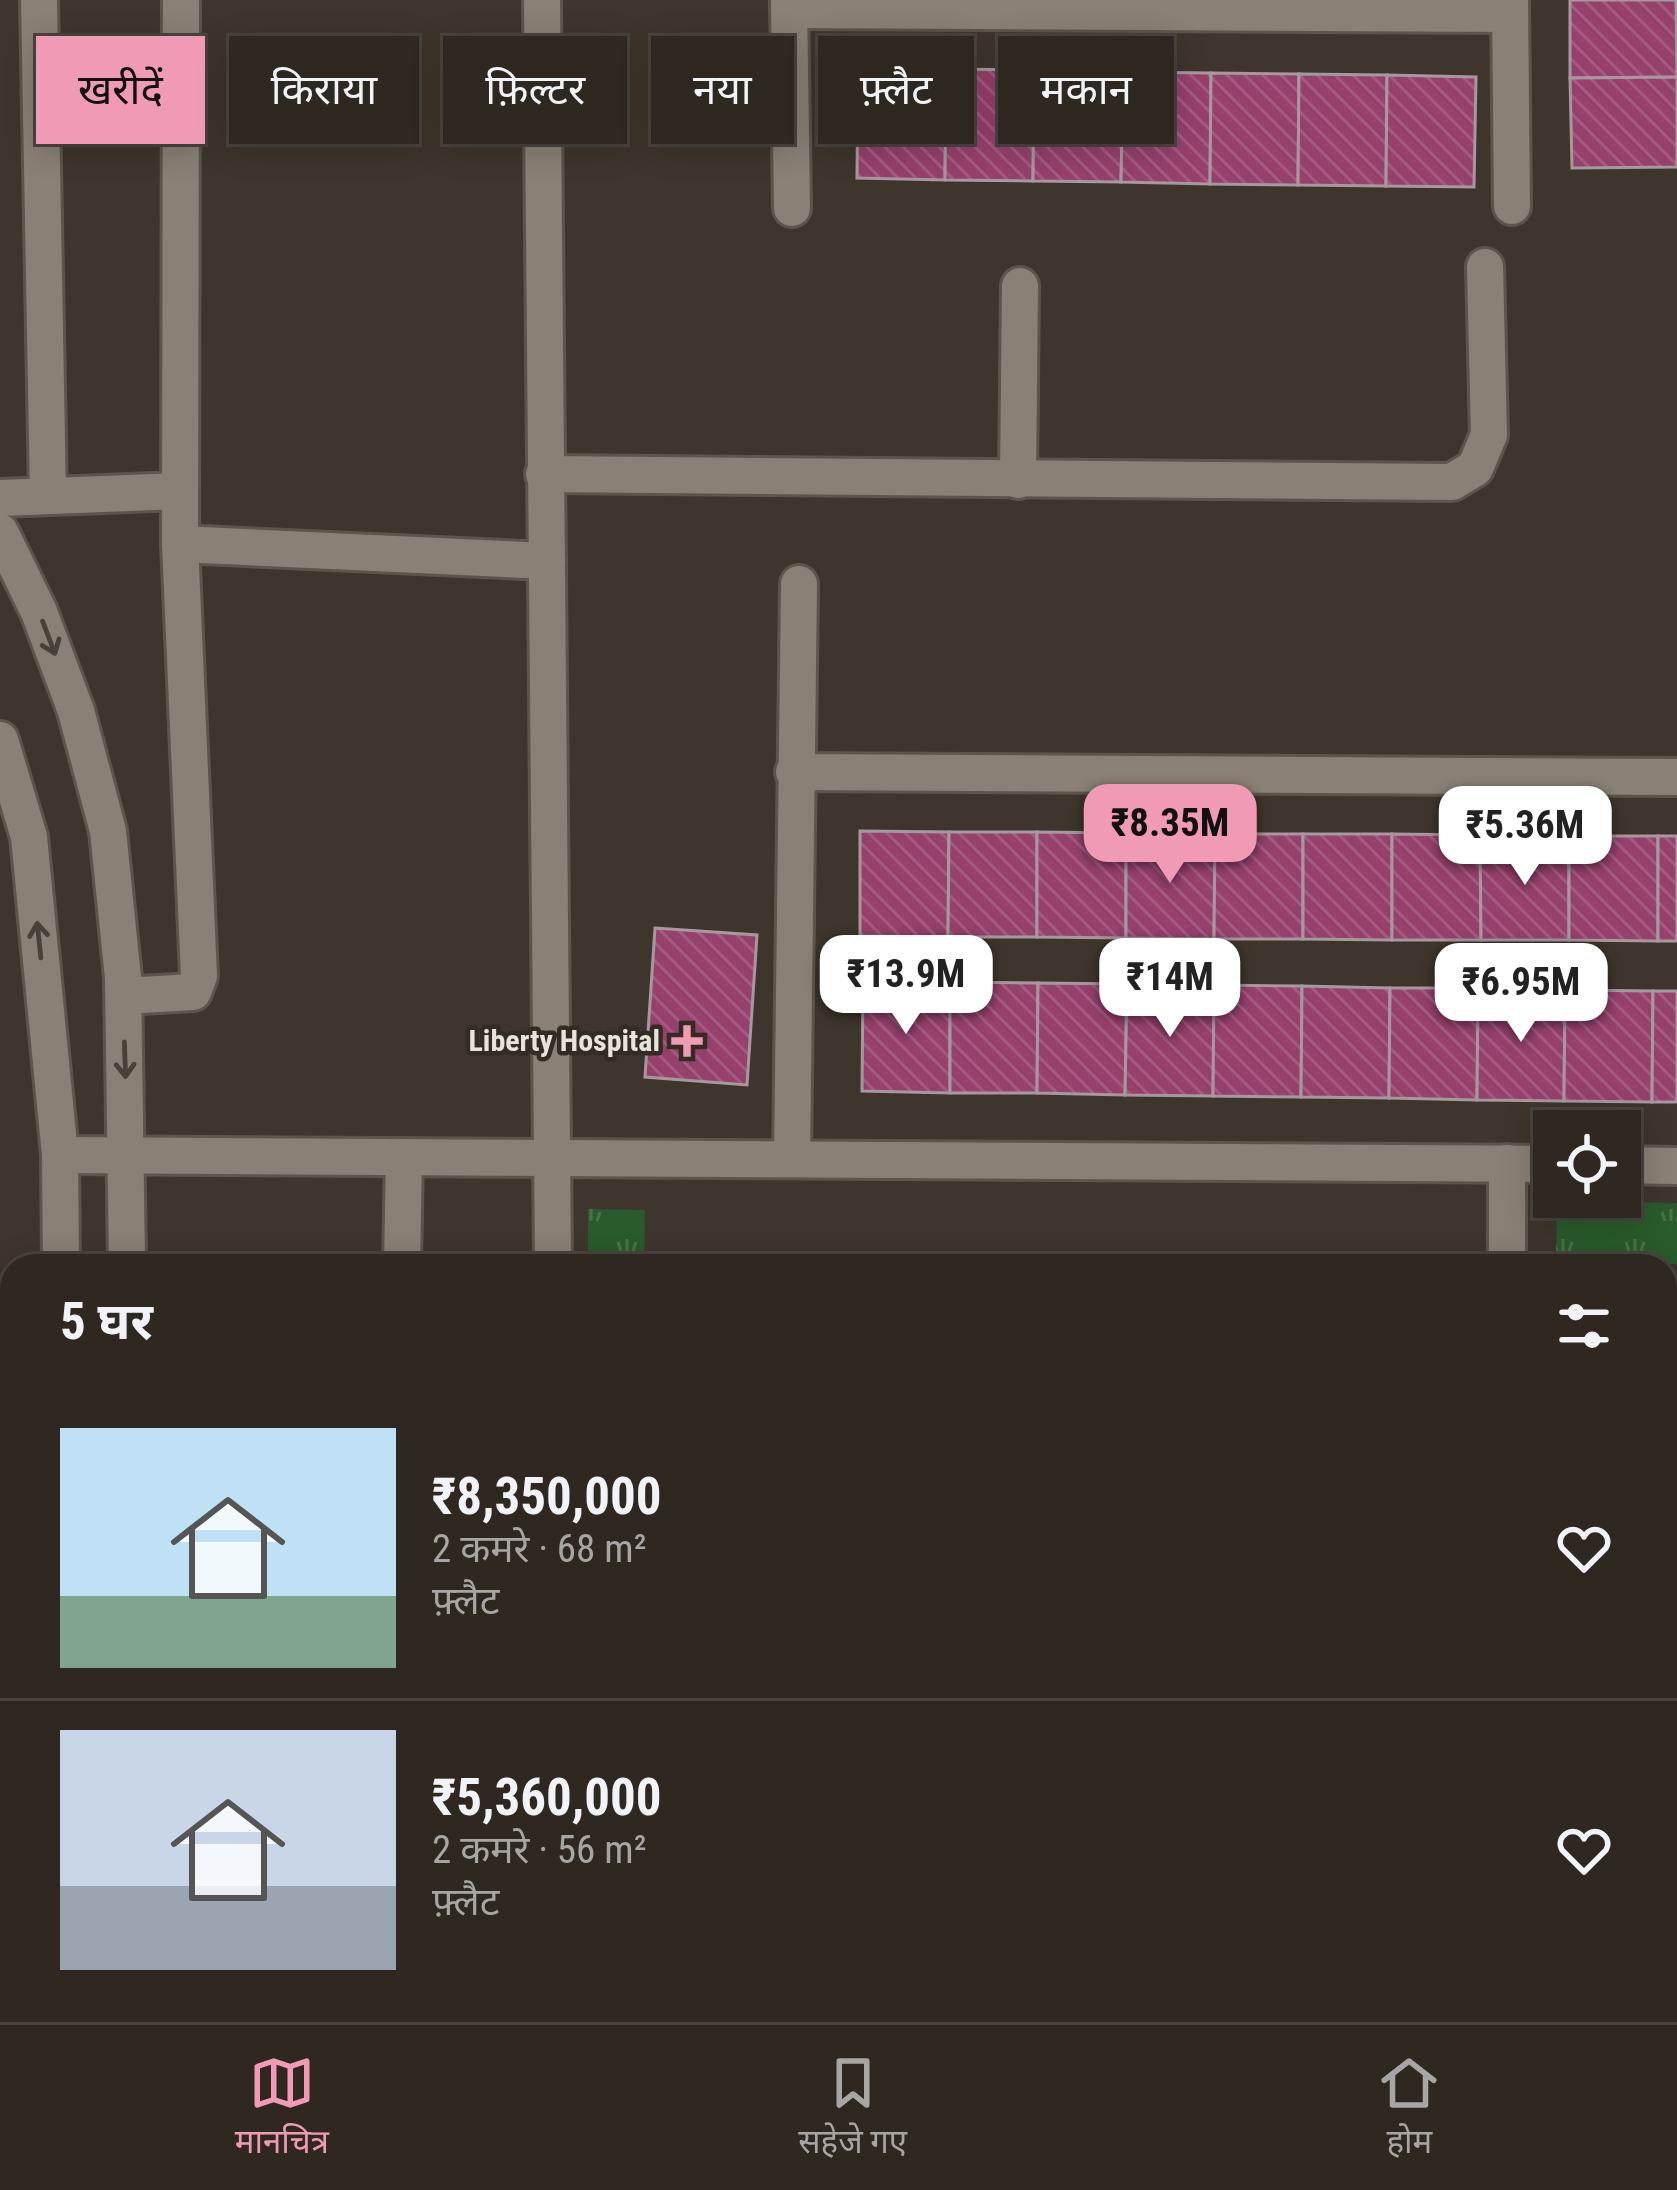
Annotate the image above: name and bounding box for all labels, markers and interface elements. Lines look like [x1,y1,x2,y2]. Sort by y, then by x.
chip: खरीदें [36,36,205,144]
chip: किराया [229,36,419,144]
chip: फ़िल्टर [443,36,627,144]
chip: नया [651,36,794,144]
chip: फ़्लैट [818,36,974,144]
chip: मकान [998,36,1174,144]
one-way arrow [39,619,61,656]
pin: ₹8.35M [1072,784,1268,886]
pin: ₹5.36M [1427,786,1623,888]
text: ₹8.35M [1111,800,1229,846]
text: ₹5.36M [1466,802,1584,848]
one-way arrow [27,921,50,960]
pin: ₹13.9M [808,935,1004,1037]
pin: ₹14M [1099,938,1241,1040]
pin: ₹6.95M [1423,943,1619,1045]
text: ₹13.9M [847,951,965,997]
text: ₹14M [1126,954,1214,1000]
text: ₹6.95M [1462,959,1580,1005]
place label: Liberty Hospital [468,1023,660,1058]
marker: Liberty Hospital [671,1025,703,1057]
one-way arrow [114,1040,137,1079]
map controls [1533,1110,1641,1218]
button: locate [1533,1110,1641,1218]
text: 5 घर [60,1292,153,1351]
icon: filters [1551,1293,1617,1359]
text: ₹8,350,000 [432,1467,662,1526]
icon: home [156,1476,300,1620]
icon: heart [1551,1515,1617,1581]
text: 2 कमरे · 68 m² [432,1526,647,1572]
text: फ़्लैट [432,1578,499,1624]
text: ₹5,360,000 [432,1768,662,1827]
icon: home [156,1778,300,1922]
icon: heart [1551,1817,1617,1883]
text: 2 कमरे · 56 m² [432,1827,647,1873]
text: फ़्लैट [432,1879,499,1925]
tab: मानचित्र [235,2050,329,2166]
tab: सहेजे गए [798,2050,907,2166]
tab: होम [1376,2050,1442,2166]

